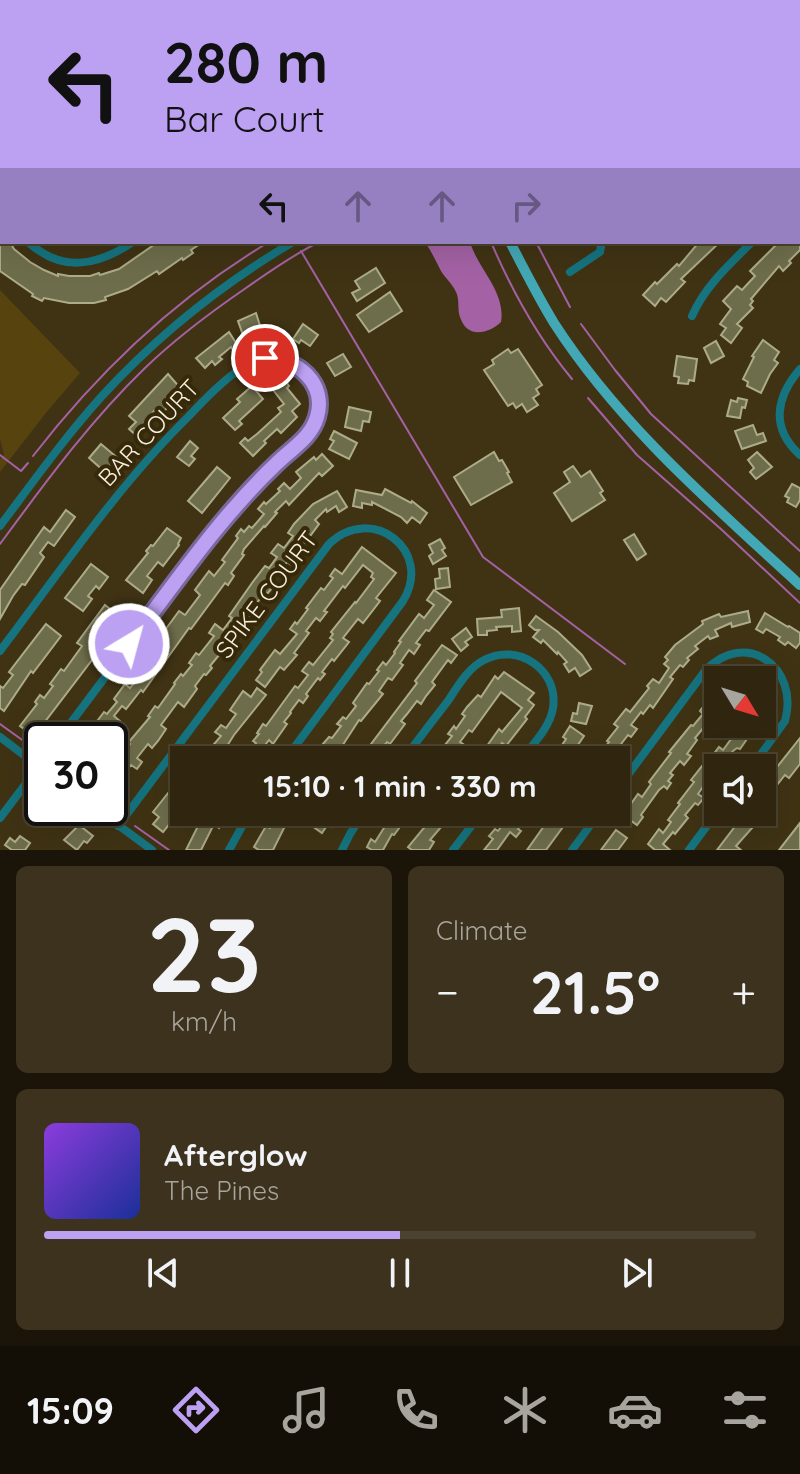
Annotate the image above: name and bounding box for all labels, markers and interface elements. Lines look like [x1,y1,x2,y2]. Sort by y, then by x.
text: 280 m [164,27,328,97]
icon: left [32,32,136,136]
text: Bar Court [164,96,325,141]
icon: left [252,184,296,228]
icon: ahead [336,184,380,228]
icon: ahead [420,184,464,228]
icon: right [504,184,548,228]
pin [231,324,299,392]
icon: arrive [243,336,287,380]
street label: BAR COURT [91,373,205,492]
street label: SPIKE COURT [209,525,324,664]
position arrow [87,602,171,686]
north arrow [704,666,776,738]
map controls [704,666,776,826]
speed limit sign: 30 [24,722,128,826]
button: sound [704,754,776,826]
text: 15:10 · 1 min · 330 m [263,767,537,805]
text: 23 [146,888,262,1018]
text: Climate [436,914,527,947]
text: 21.5° [530,954,660,1029]
text: − [436,964,459,1019]
text: + [731,964,756,1019]
text: km/h [171,1005,237,1038]
text: Afterglow [164,1136,307,1174]
text: The Pines [164,1174,279,1207]
icon: previous [141,1251,185,1295]
icon: pause [378,1251,422,1295]
icon: next [615,1251,659,1295]
icon: directions [168,1382,224,1438]
icon: music [278,1382,334,1438]
icon: phone [388,1382,444,1438]
icon: climate [497,1382,553,1438]
icon: car [607,1382,663,1438]
icon: filters [717,1382,773,1438]
text: 15:09 [27,1388,114,1433]

